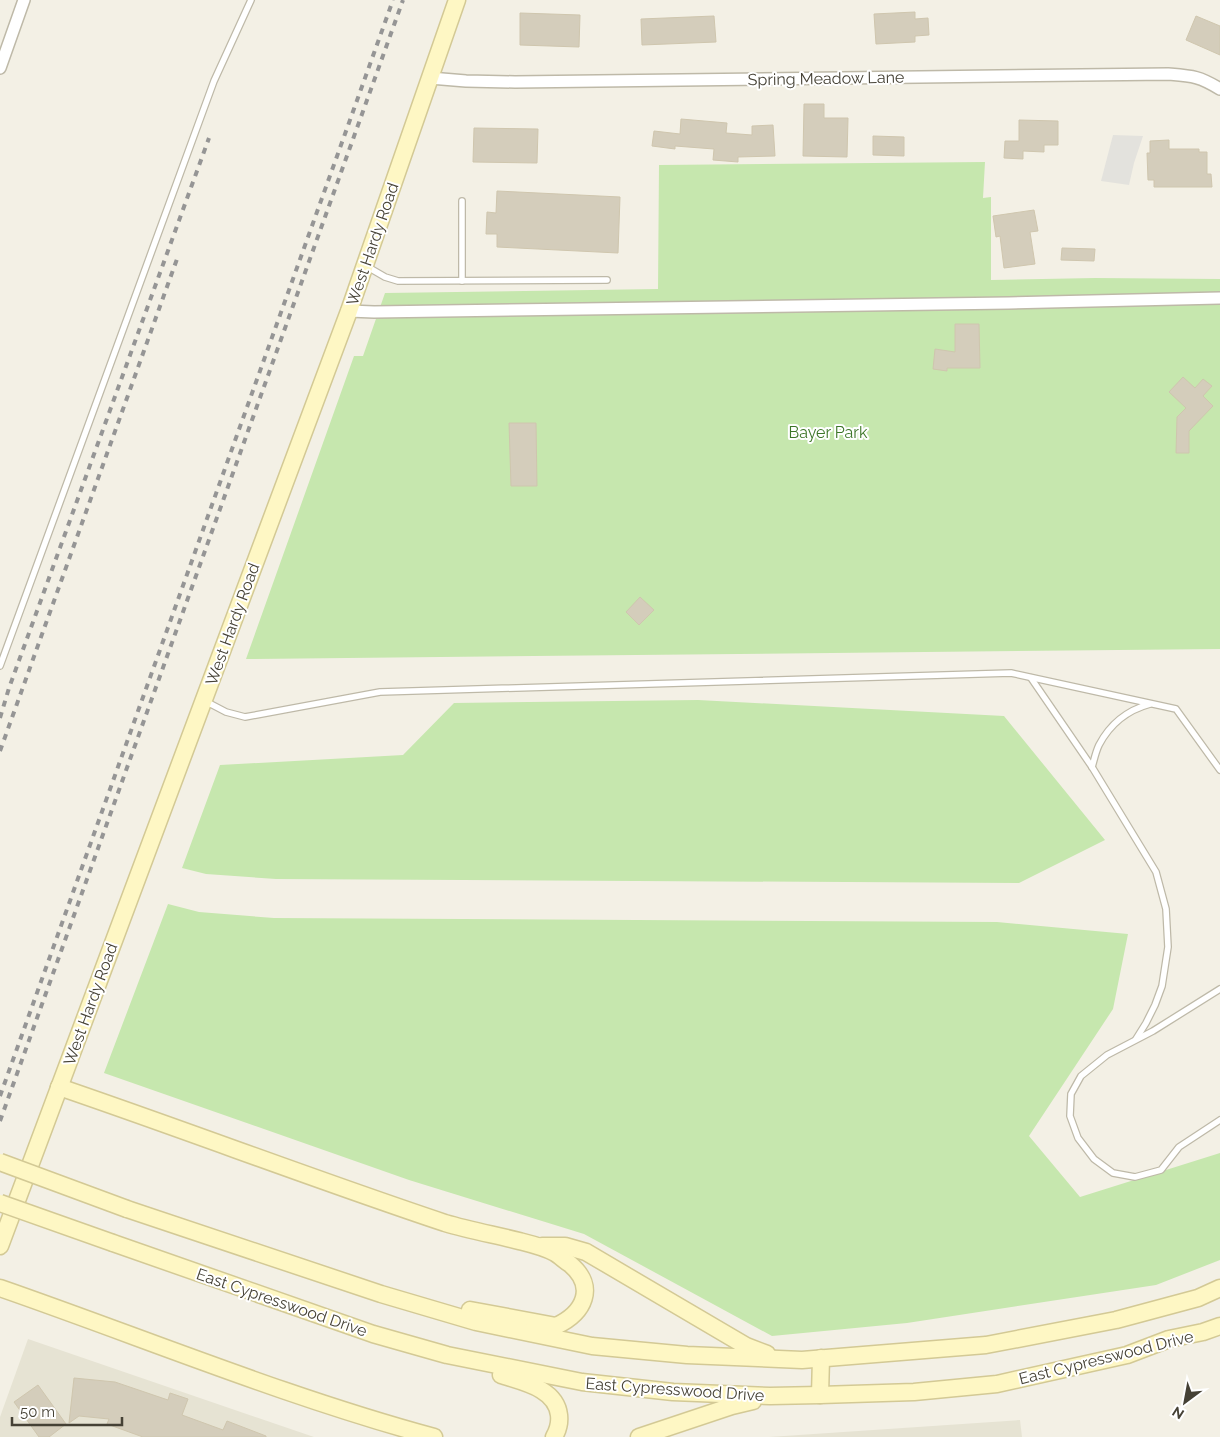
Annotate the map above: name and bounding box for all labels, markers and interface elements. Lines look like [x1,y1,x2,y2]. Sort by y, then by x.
street label: Spring Meadow Lane [748,68,904,89]
street label: West Hardy Road [343,180,402,308]
park label: Bayer Park [789,423,868,442]
street label: West Hardy Road [202,560,263,688]
street label: West Hardy Road [60,940,121,1068]
street label: East Cypresswood Drive [194,1264,370,1341]
street label: East Cypresswood Drive [1017,1327,1195,1388]
street label: East Cypresswood Drive [585,1374,765,1405]
north arrow [1160,1377,1210,1427]
scale bar [12,1394,122,1426]
text: 50 m [20,1403,55,1421]
text: N [1169,1403,1187,1423]

